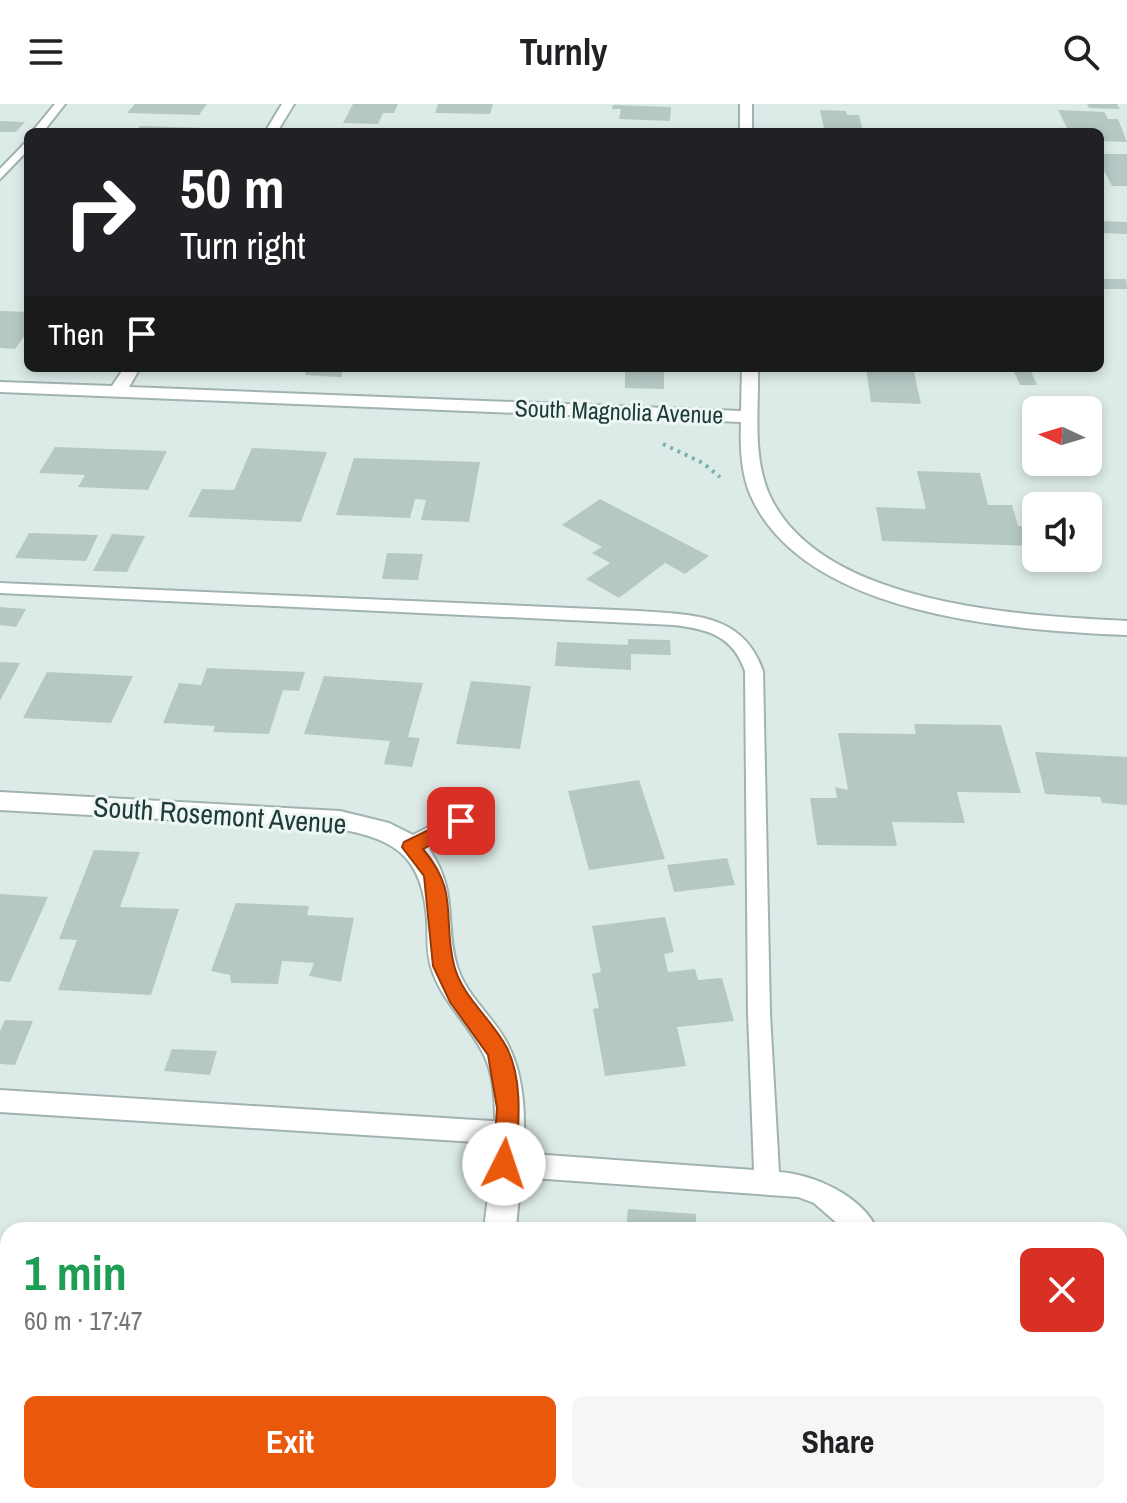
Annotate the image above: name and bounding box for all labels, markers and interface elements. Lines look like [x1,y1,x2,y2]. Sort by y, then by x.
text: Turnly [519,28,608,76]
icon: menu [24,30,68,74]
icon: search [1059,30,1103,74]
text: 50 m [180,150,285,225]
icon: right [48,160,152,264]
text: Turn right [180,222,305,270]
icon: arrive [120,312,164,356]
text: Then [48,314,104,354]
street label: South Magnolia Avenue [514,391,724,431]
north arrow [1022,396,1102,476]
map controls [1022,396,1102,572]
button: sound [1022,492,1102,572]
street label: South Rosemont Avenue [92,787,348,843]
pin [427,787,495,855]
icon: arrive [439,799,483,843]
position arrow [462,1122,546,1206]
text: 1 min [24,1240,127,1305]
button: close [1020,1248,1104,1332]
text: 60 m · 17:47 [24,1303,143,1338]
button: Exit [24,1396,556,1488]
button: Share [572,1396,1104,1488]

